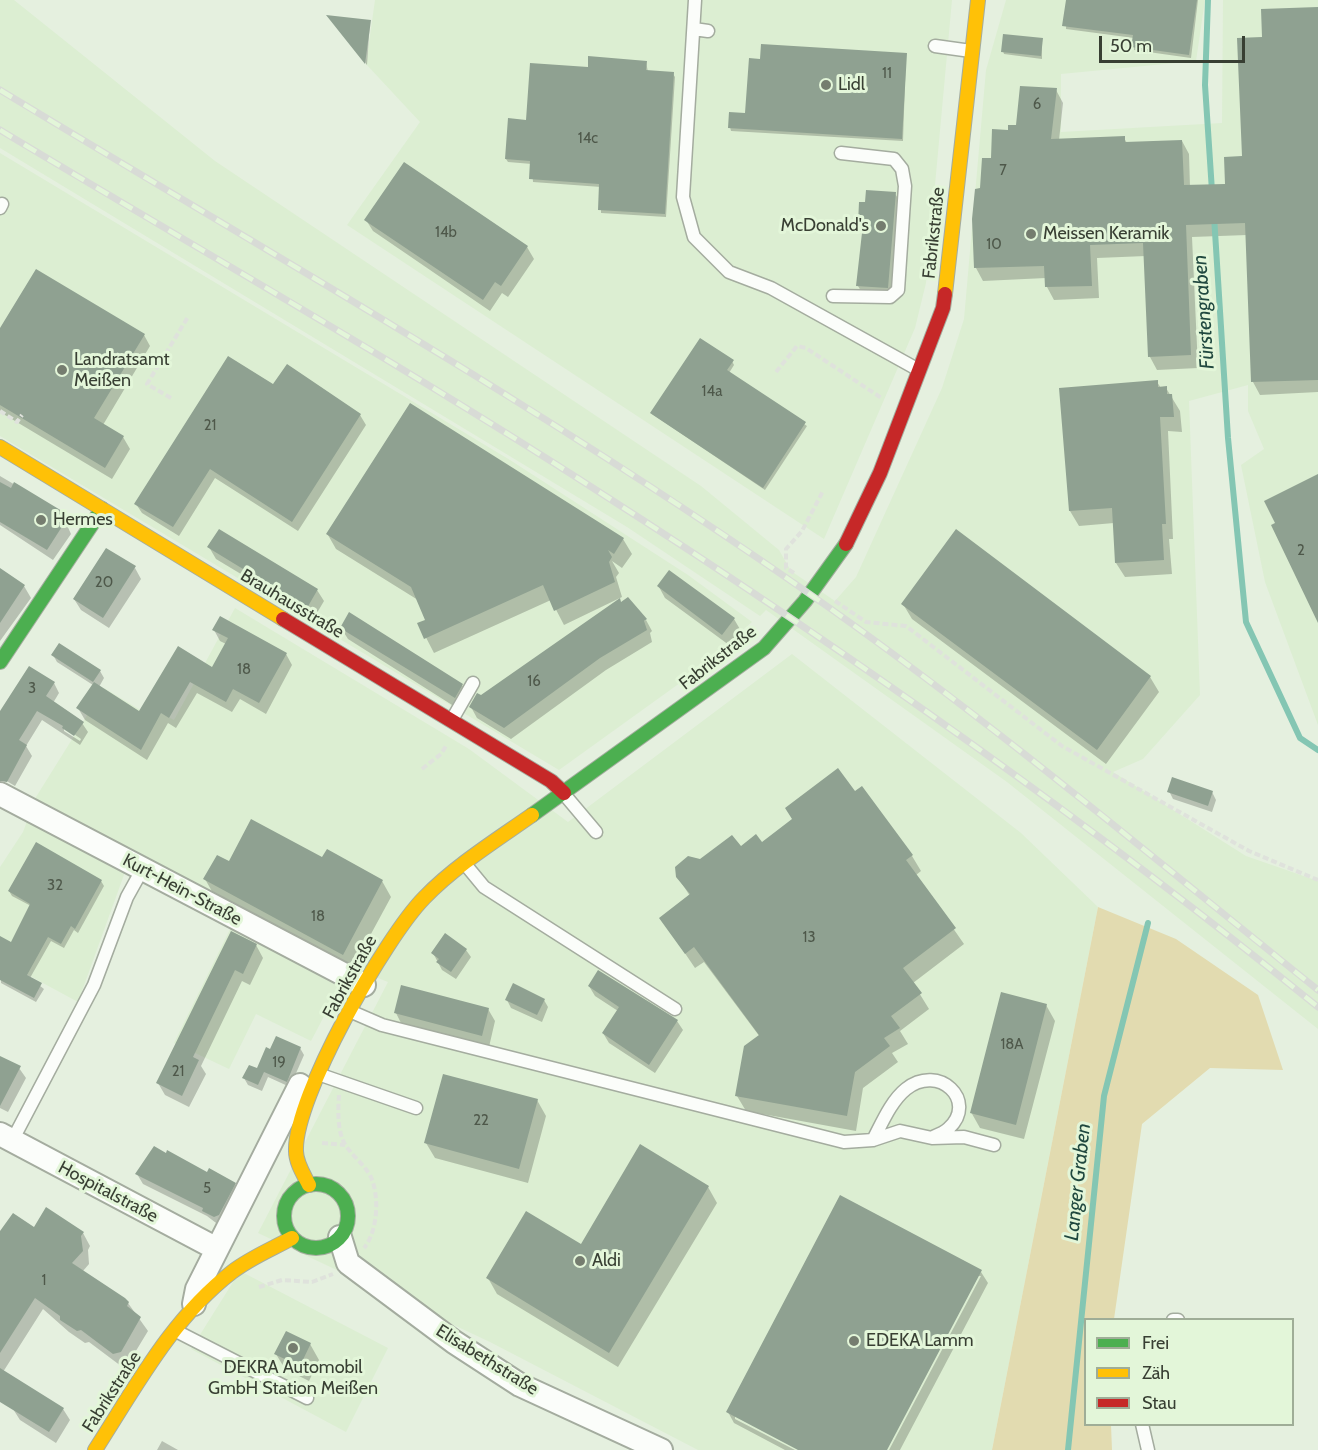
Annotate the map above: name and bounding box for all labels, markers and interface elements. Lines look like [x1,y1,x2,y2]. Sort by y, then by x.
scale bar [1102,24,1248,62]
text: 50 m [1110,35,1152,57]
house number: 11 [882,65,892,83]
place label: Lidl [838,74,865,96]
marker: Lidl [819,78,833,92]
house number: 6 [1033,96,1041,114]
house number: 14c [578,130,598,148]
house number: 7 [999,162,1007,180]
street label: Fabrikstraße [918,186,950,280]
place label: McDonald's [781,215,869,237]
marker: McDonald's [874,219,888,233]
place label: Meissen Keramik [1043,223,1169,245]
house number: 14b [435,224,457,242]
marker: Meissen Keramik [1024,227,1038,241]
house number: 10 [986,236,1002,254]
water label: Fürstengraben [1188,254,1220,370]
place label: Landratsamt Meißen [74,349,170,392]
marker: Landratsamt Meißen [55,363,69,377]
house number: 14a [702,383,722,401]
house number: 21 [204,417,216,435]
place label: Hermes [53,509,113,531]
marker: Hermes [34,513,48,527]
house number: 2 [1297,542,1305,560]
street label: Brauhausstraße [236,565,348,643]
house number: 20 [95,574,113,592]
street label: Fabrikstraße [675,621,761,695]
house number: 18 [237,661,251,679]
house number: 16 [527,673,541,691]
house number: 3 [28,680,36,698]
street label: Kurt-Hein-Straße [119,850,245,930]
house number: 32 [47,877,63,895]
house number: 18 [311,908,325,926]
house number: 13 [802,929,816,947]
street label: Fabrikstraße [318,932,382,1022]
house number: 18A [1000,1036,1024,1054]
house number: 19 [272,1054,286,1072]
house number: 21 [172,1063,184,1081]
house number: 22 [473,1112,489,1130]
water label: Langer Graben [1060,1122,1096,1242]
street label: Hospitalstraße [54,1157,162,1227]
house number: 5 [203,1180,211,1198]
place label: Aldi [592,1250,621,1272]
marker: Aldi [573,1254,587,1268]
house number: 1 [42,1272,46,1290]
legend [1084,1318,1294,1426]
street label: Elisabethstraße [432,1320,542,1400]
place label: EDEKA Lamm [866,1330,974,1352]
text: Frei [1142,1332,1169,1354]
marker: EDEKA Lamm [847,1334,861,1348]
marker: DEKRA Automobil GmbH Station Meißen [286,1341,300,1355]
street label: Fabrikstraße [78,1348,146,1436]
place label: DEKRA Automobil GmbH Station Meißen [208,1357,378,1400]
text: Zäh [1142,1362,1170,1384]
text: Stau [1142,1392,1176,1414]

